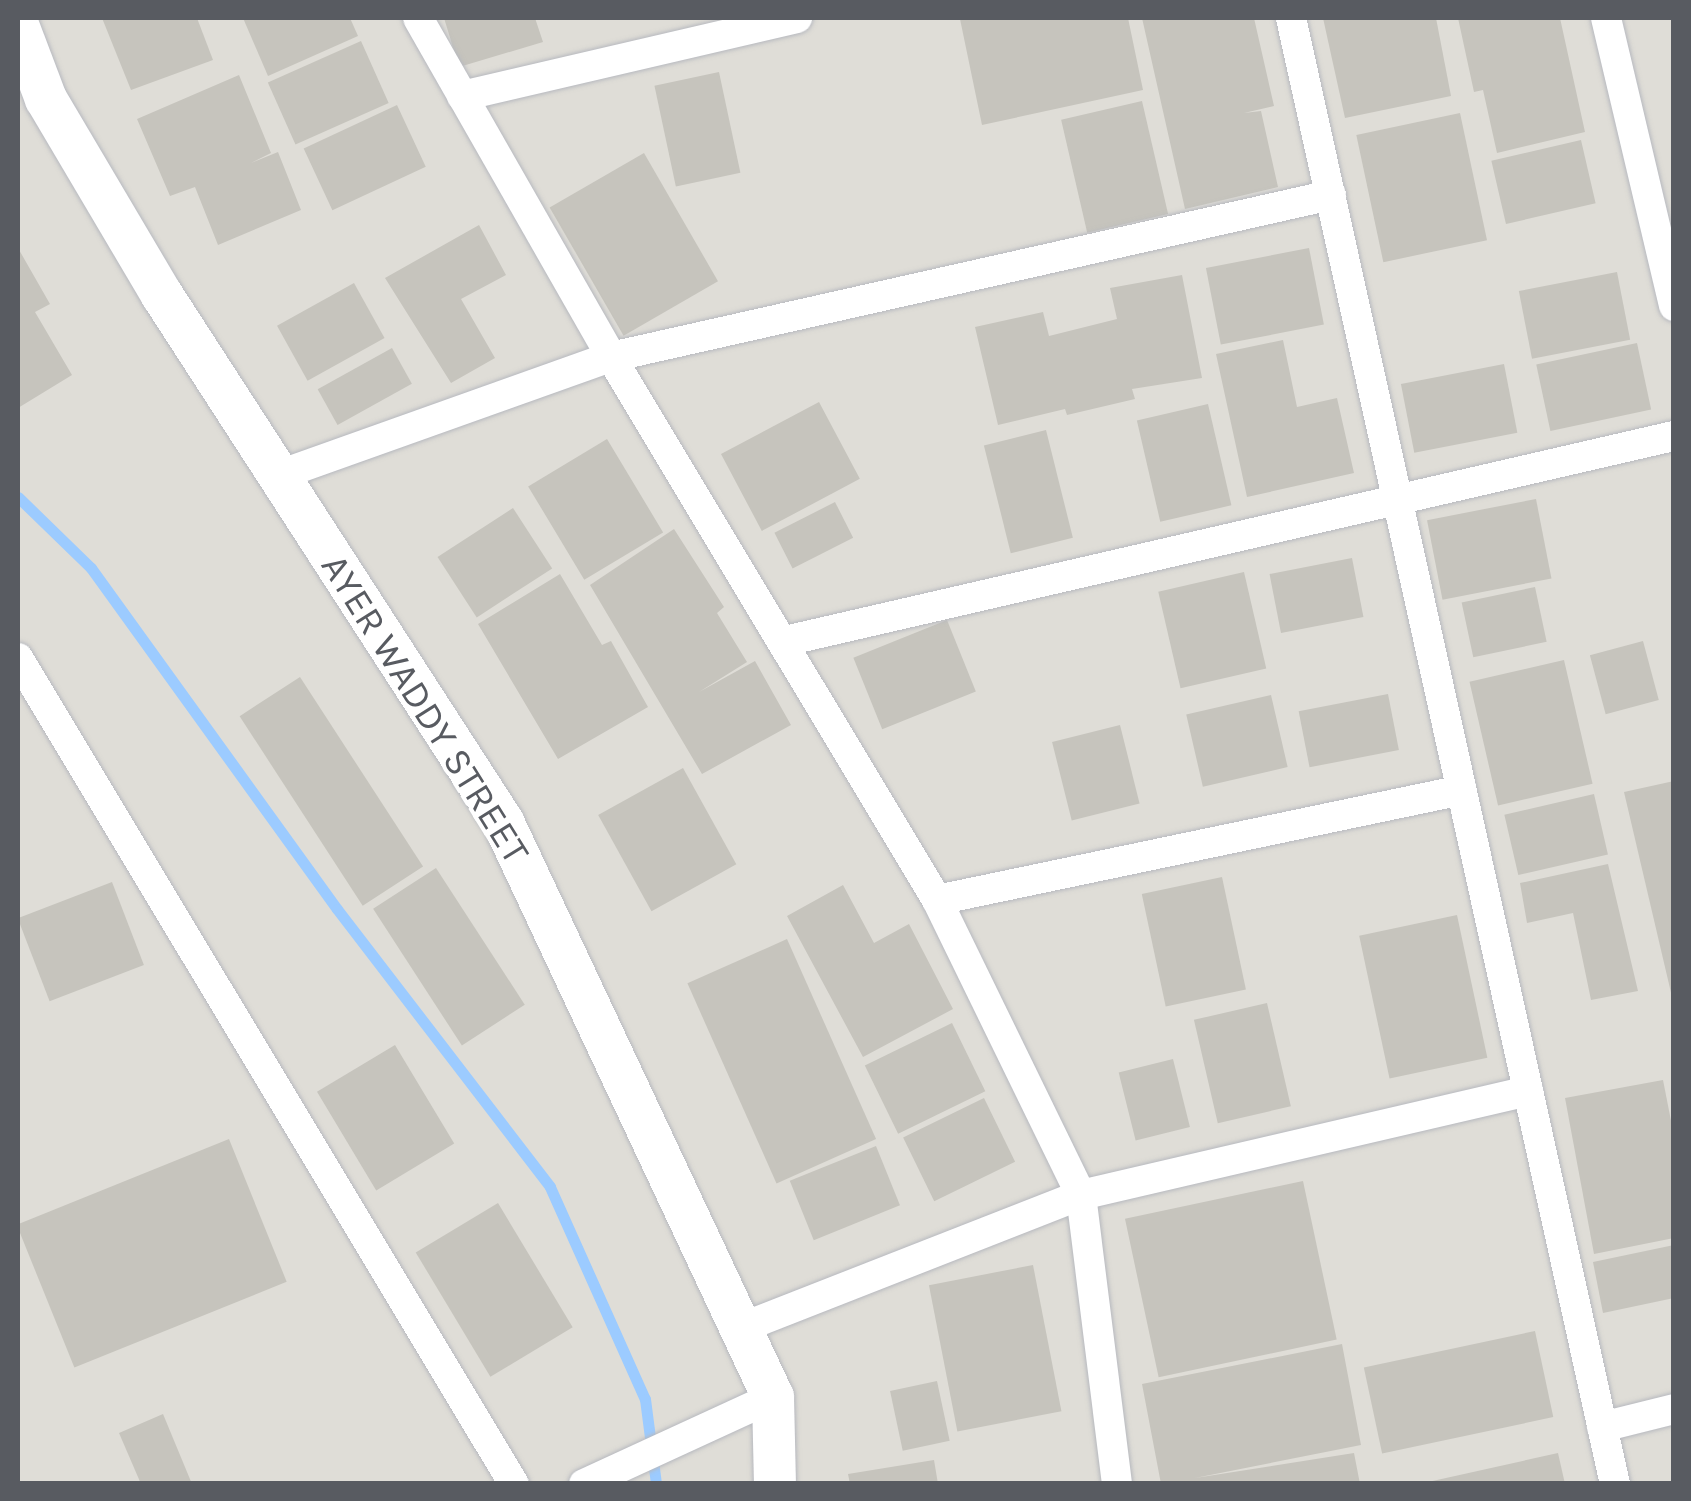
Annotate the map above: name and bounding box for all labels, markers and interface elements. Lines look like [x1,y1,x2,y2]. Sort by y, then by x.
street label: AYER WADDY STREET [311,546,539,872]

